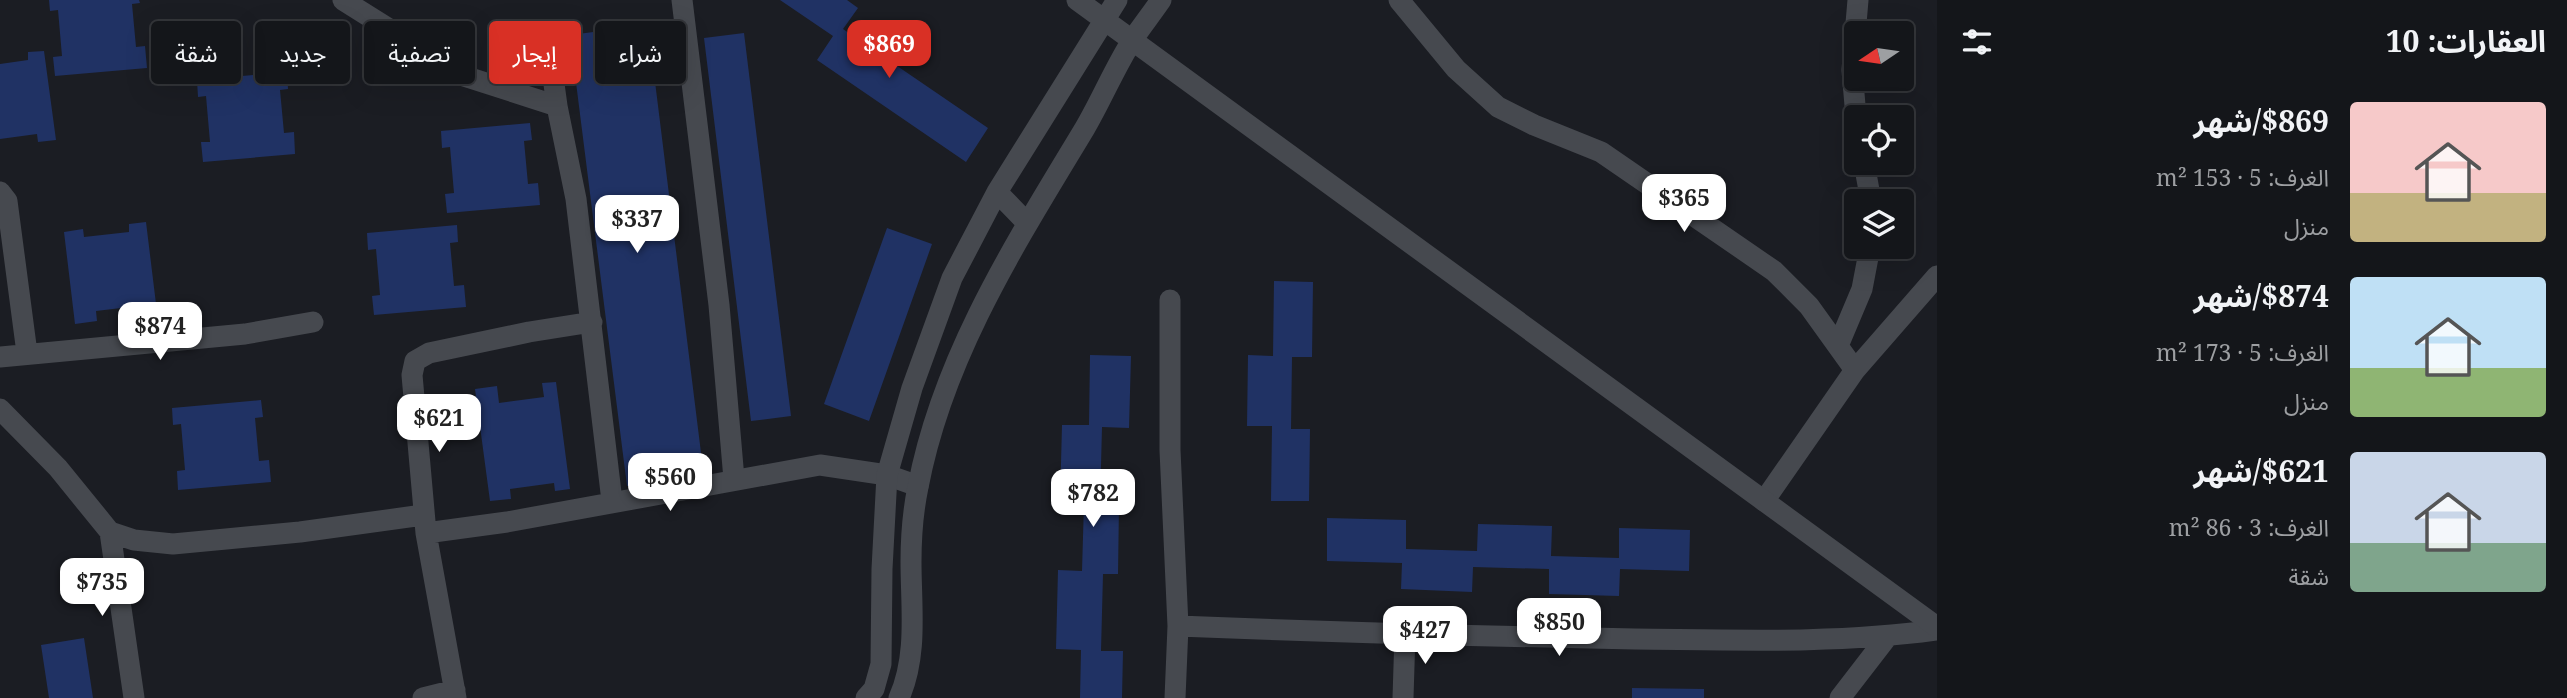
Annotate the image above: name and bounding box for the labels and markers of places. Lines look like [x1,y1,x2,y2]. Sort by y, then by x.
pin: $869 [848,20,930,80]
pin: $365 [1643,174,1725,234]
pin: $337 [596,196,678,255]
pin: $874 [119,302,201,362]
pin: $621 [398,394,480,454]
pin: $560 [629,454,711,513]
pin: $782 [1052,470,1134,529]
pin: $735 [61,558,143,618]
pin: $850 [1518,598,1600,658]
pin: $427 [1384,606,1466,666]

